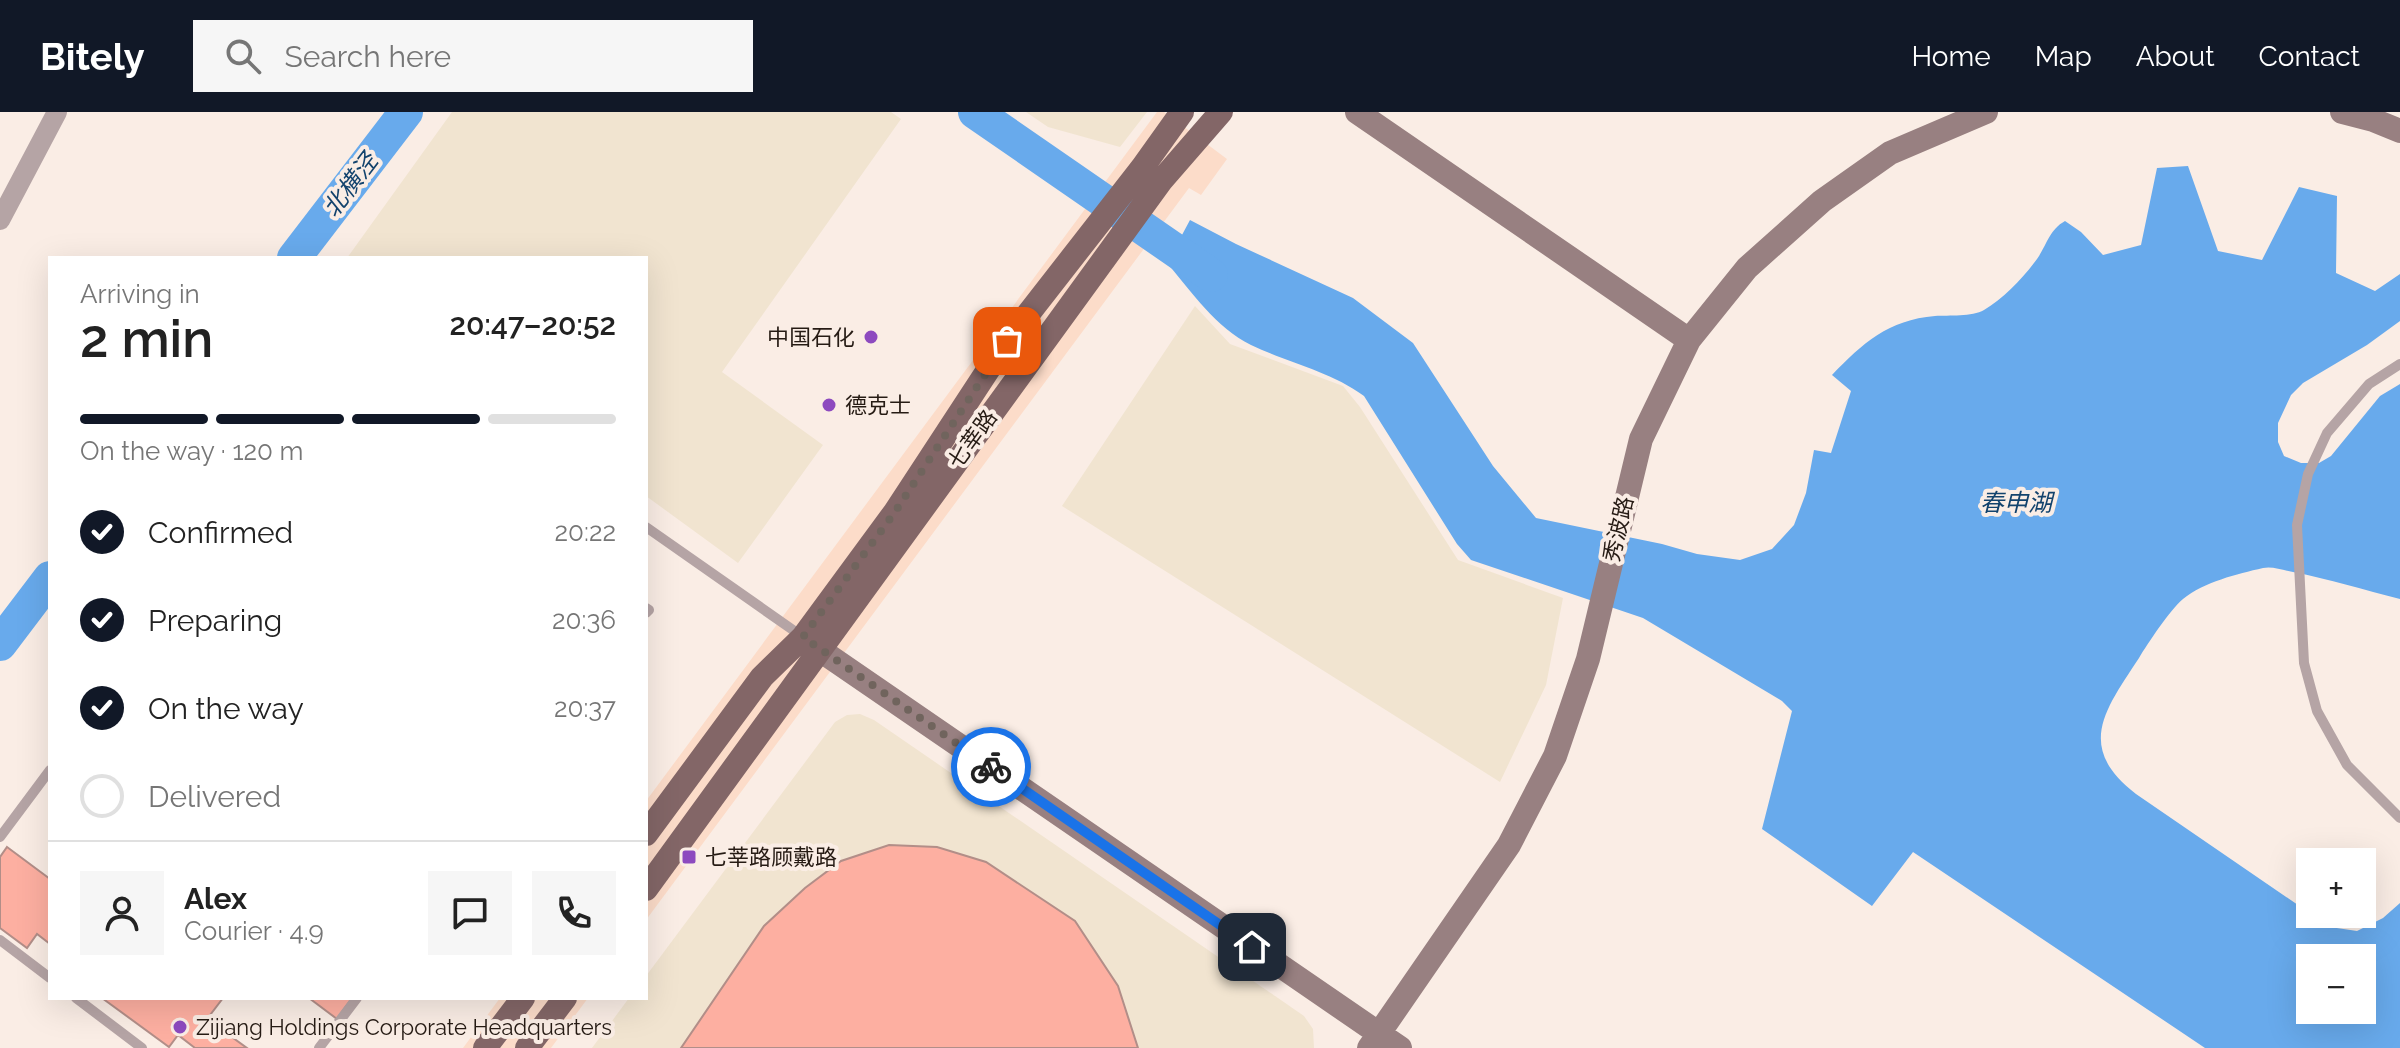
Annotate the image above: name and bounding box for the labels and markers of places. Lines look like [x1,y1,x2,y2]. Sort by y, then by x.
pin [973,307,1041,375]
place label: 中国石化 [767,324,855,350]
marker: 中国石化 [862,328,880,346]
place label: 德克士 [845,392,911,418]
marker: 德克士 [820,396,838,414]
place label: 七莘路顾戴路 [705,844,837,870]
marker: 七莘路顾戴路 [680,848,698,866]
pin [1218,913,1286,981]
place label: Zijiang Holdings Corporate Headquarters [196,1014,612,1040]
marker: Zijiang Holdings Corporate Headquarters [171,1018,189,1036]

